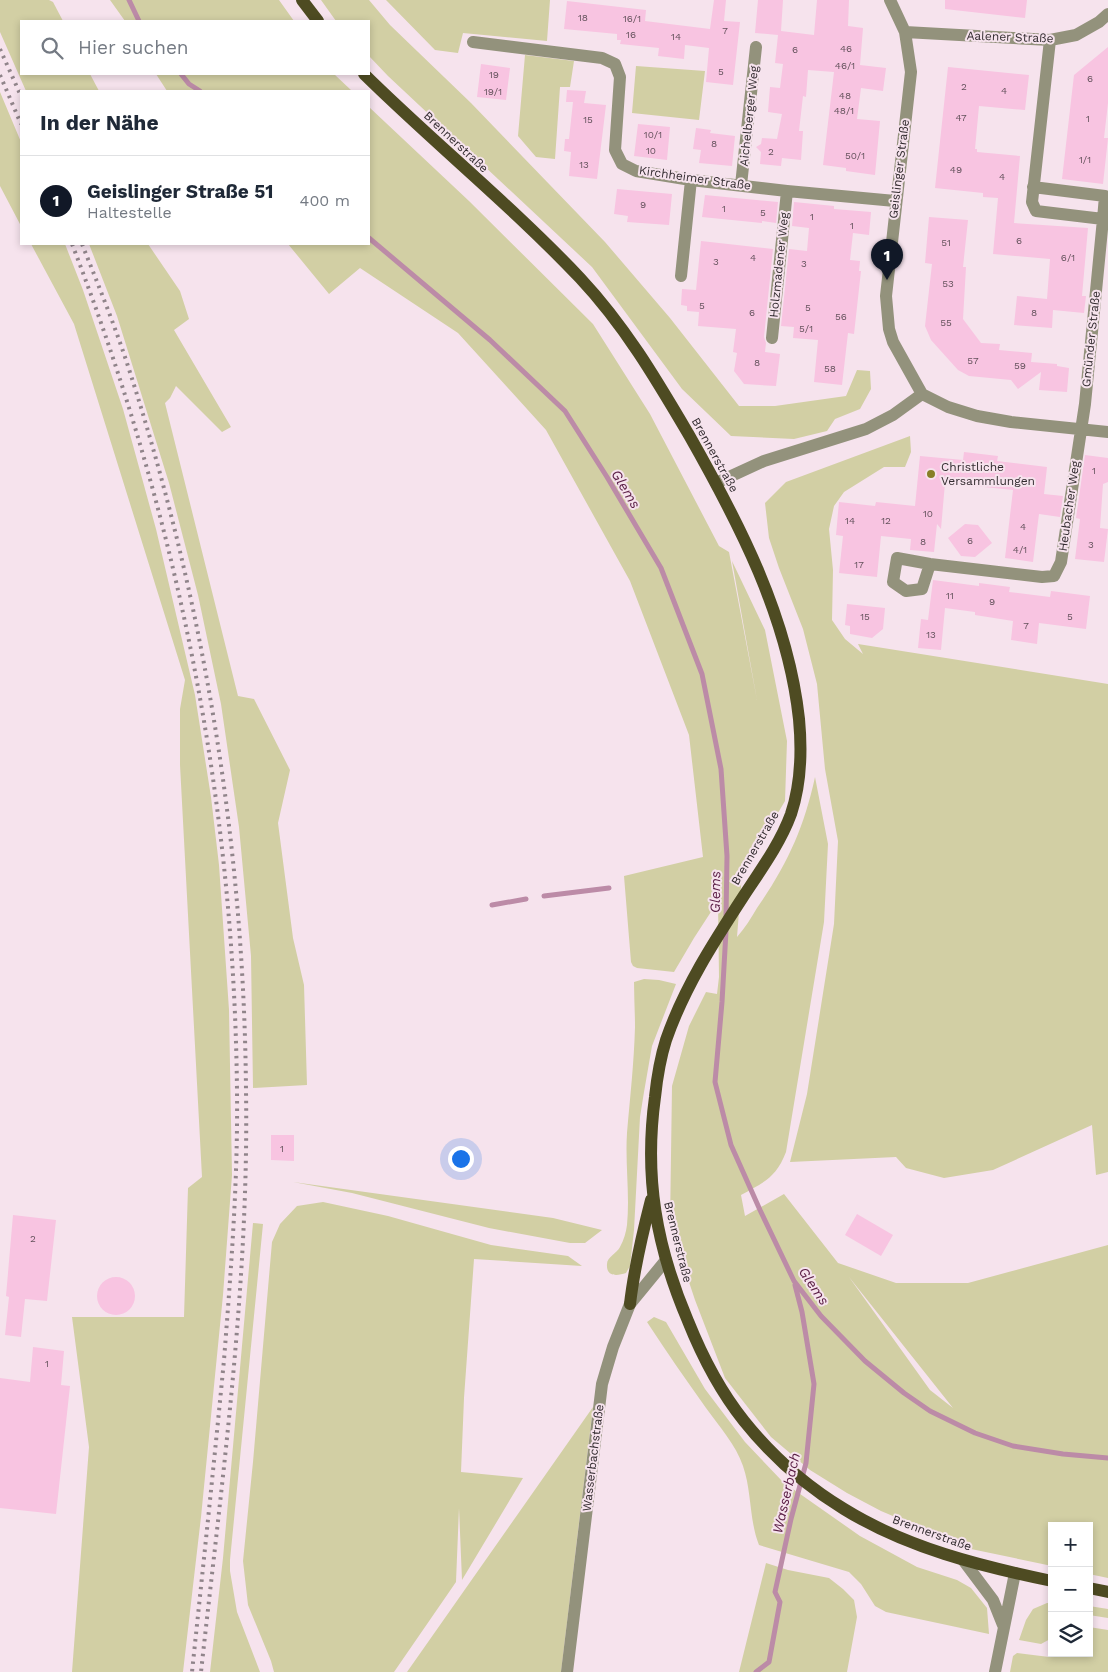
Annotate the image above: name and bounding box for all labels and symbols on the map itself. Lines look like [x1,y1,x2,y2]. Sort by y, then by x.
house number: 18 [578,12,588,23]
house number: 16/1 [623,13,641,24]
house number: 7 [722,25,728,36]
street label: Aalener Straße [966,28,1054,46]
house number: 16 [626,29,636,40]
house number: 14 [671,31,681,42]
house number: 46 [840,43,852,54]
house number: 6 [792,44,798,55]
house number: 46/1 [835,60,855,71]
street label: Aichelberger Weg [737,64,761,167]
house number: 5 [718,66,724,77]
house number: 19 [489,69,499,80]
house number: 6 [1087,73,1093,84]
house number: 2 [961,81,967,92]
house number: 4 [1001,85,1007,96]
house number: 19/1 [484,86,502,97]
house number: 48 [839,90,851,101]
house number: 48/1 [834,105,854,116]
street label: Brennerstraße [421,109,491,176]
house number: 47 [955,112,967,123]
house number: 1 [1086,113,1090,124]
house number: 15 [583,114,593,125]
street label: Geislinger Straße [886,118,912,219]
house number: 10/1 [644,129,662,140]
house number: 8 [711,138,717,149]
house number: 10 [646,145,656,156]
house number: 2 [768,146,774,157]
house number: 50/1 [845,150,865,161]
house number: 1/1 [1079,154,1091,165]
house number: 13 [579,159,589,170]
street label: Kirchheimer Straße [638,163,752,193]
house number: 49 [950,164,962,175]
house number: 4 [999,171,1005,182]
house number: 9 [640,199,646,210]
house number: 1 [722,203,726,214]
house number: 5 [760,207,766,218]
street label: Holzmadener Weg [767,211,792,318]
house number: 1 [810,211,814,222]
house number: 1 [850,220,854,231]
house number: 6 [1016,235,1022,246]
house number: 51 [941,237,951,248]
pin: 1 [871,239,903,280]
house number: 4 [750,252,756,263]
house number: 6/1 [1061,252,1075,263]
house number: 3 [713,256,719,267]
house number: 3 [801,258,807,269]
house number: 53 [942,278,954,289]
street label: Gmünder Straße [1079,290,1103,388]
house number: 5 [699,300,705,311]
house number: 5 [805,302,811,313]
house number: 6 [749,307,755,318]
house number: 8 [1031,307,1037,318]
house number: 56 [835,311,847,322]
house number: 55 [940,317,952,328]
house number: 5/1 [799,323,813,334]
house number: 57 [967,355,979,366]
house number: 8 [754,357,760,368]
house number: 59 [1014,360,1026,371]
house number: 58 [824,363,836,374]
street label: Brennerstraße [689,415,741,495]
street label: Heubacher Weg [1056,459,1082,552]
place label: Christliche Versammlungen [941,460,1035,488]
house number: 1 [1092,465,1096,476]
water label: Glems [608,467,644,511]
marker: Christliche Versammlungen [925,468,937,480]
house number: 10 [923,508,933,519]
house number: 14 [845,515,855,526]
house number: 12 [881,515,891,526]
house number: 4 [1020,521,1026,532]
house number: 6 [967,535,973,546]
house number: 8 [920,536,926,547]
house number: 3 [1088,539,1094,550]
house number: 4/1 [1013,544,1027,555]
house number: 17 [854,559,864,570]
house number: 11 [946,590,954,601]
house number: 9 [989,596,995,607]
house number: 15 [860,611,870,622]
house number: 5 [1067,611,1073,622]
house number: 7 [1023,620,1029,631]
house number: 13 [926,629,936,640]
street label: Brennerstraße [728,808,782,887]
water label: Glems [707,871,723,913]
house number: 1 [280,1143,284,1154]
your location [448,1146,474,1172]
street label: Brennerstraße [661,1200,695,1284]
house number: 2 [30,1233,36,1244]
water label: Glems [796,1264,832,1308]
house number: 1 [45,1358,49,1369]
street label: Wasserbachstraße [579,1403,607,1512]
water label: Wasserbach [769,1451,803,1535]
street label: Brennerstraße [891,1512,974,1554]

